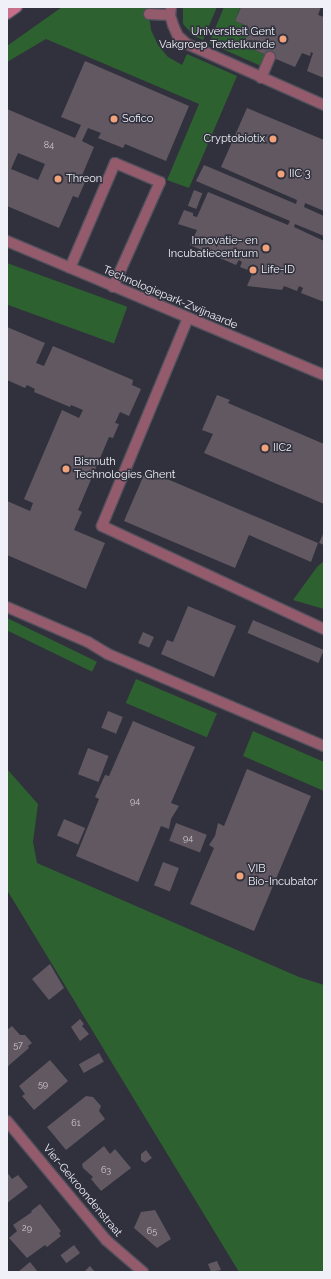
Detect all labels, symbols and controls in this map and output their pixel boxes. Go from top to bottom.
place label: Universiteit Gent Vakgroep Textielkunde [159,26,275,52]
marker: Universiteit Gent Vakgroep Textielkunde [278,34,288,44]
place label: Sofico [122,112,153,126]
marker: Sofico [109,114,119,124]
place label: Cryptobiotix [204,132,265,146]
marker: Cryptobiotix [268,134,278,144]
house number: 84 [44,140,54,150]
place label: IIC 3 [289,167,311,181]
marker: IIC 3 [276,169,286,179]
place label: Threon [66,172,102,186]
marker: Threon [53,174,63,184]
place label: Innovatie- en Incubatiecentrum [168,235,258,261]
marker: Innovatie- en Incubatiecentrum [261,243,271,253]
place label: Life-ID [261,263,295,277]
street label: Technologiepark-Zwijnaarde [101,264,239,332]
marker: Life-ID [248,265,258,275]
place label: IIC2 [273,441,292,455]
marker: IIC2 [260,443,270,453]
place label: Bismuth Technologies Ghent [74,456,175,482]
marker: Bismuth Technologies Ghent [61,464,71,474]
house number: 94 [130,796,140,806]
house number: 94 [183,833,193,843]
place label: VIB Bio-Incubator [248,863,317,889]
marker: VIB Bio-Incubator [235,871,245,881]
house number: 57 [13,1040,23,1050]
house number: 59 [38,1079,48,1089]
house number: 61 [71,1118,81,1128]
street label: Vier-Gekroondenstraat [40,1142,124,1240]
house number: 63 [101,1165,111,1175]
house number: 29 [22,1223,32,1233]
house number: 65 [147,1226,157,1236]

